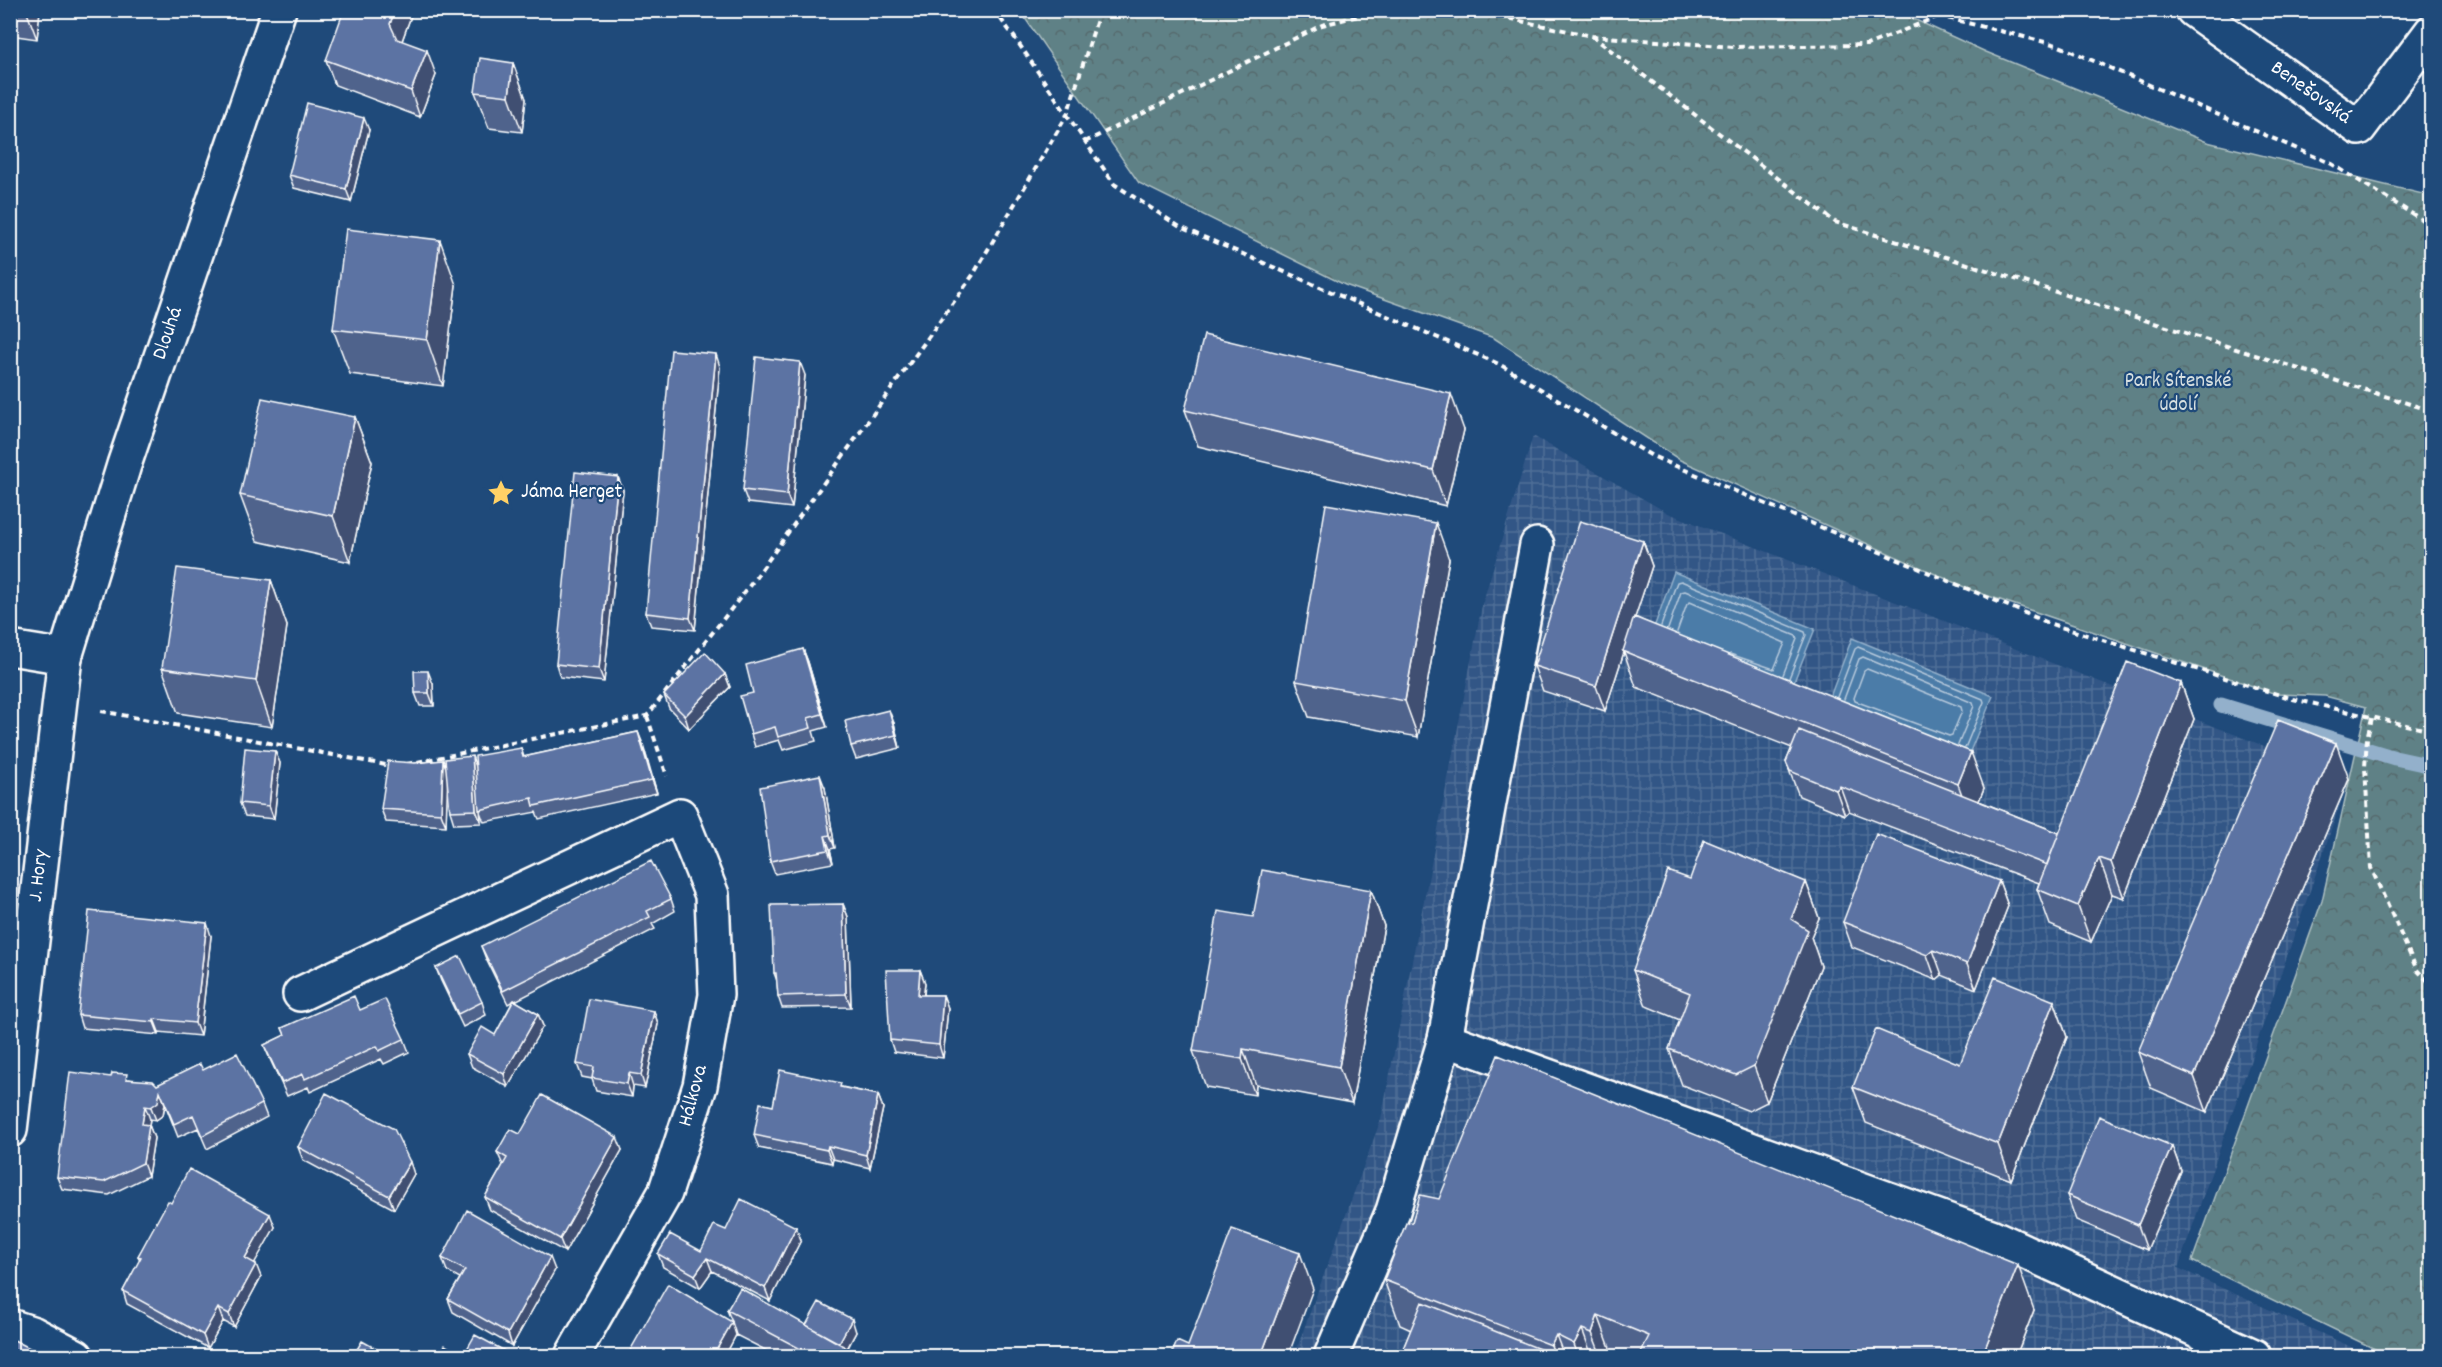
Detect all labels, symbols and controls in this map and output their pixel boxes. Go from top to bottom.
street label: Benešovská [2264,54,2358,133]
street label: Dlouhá [146,302,192,364]
park label: Park Sítenské údolí [2125,367,2231,421]
place icon: Jáma Herget [486,478,516,508]
place label: Jáma Herget [521,478,622,508]
street label: J. Hory [22,847,58,903]
street label: Hálkova [671,1061,717,1130]

